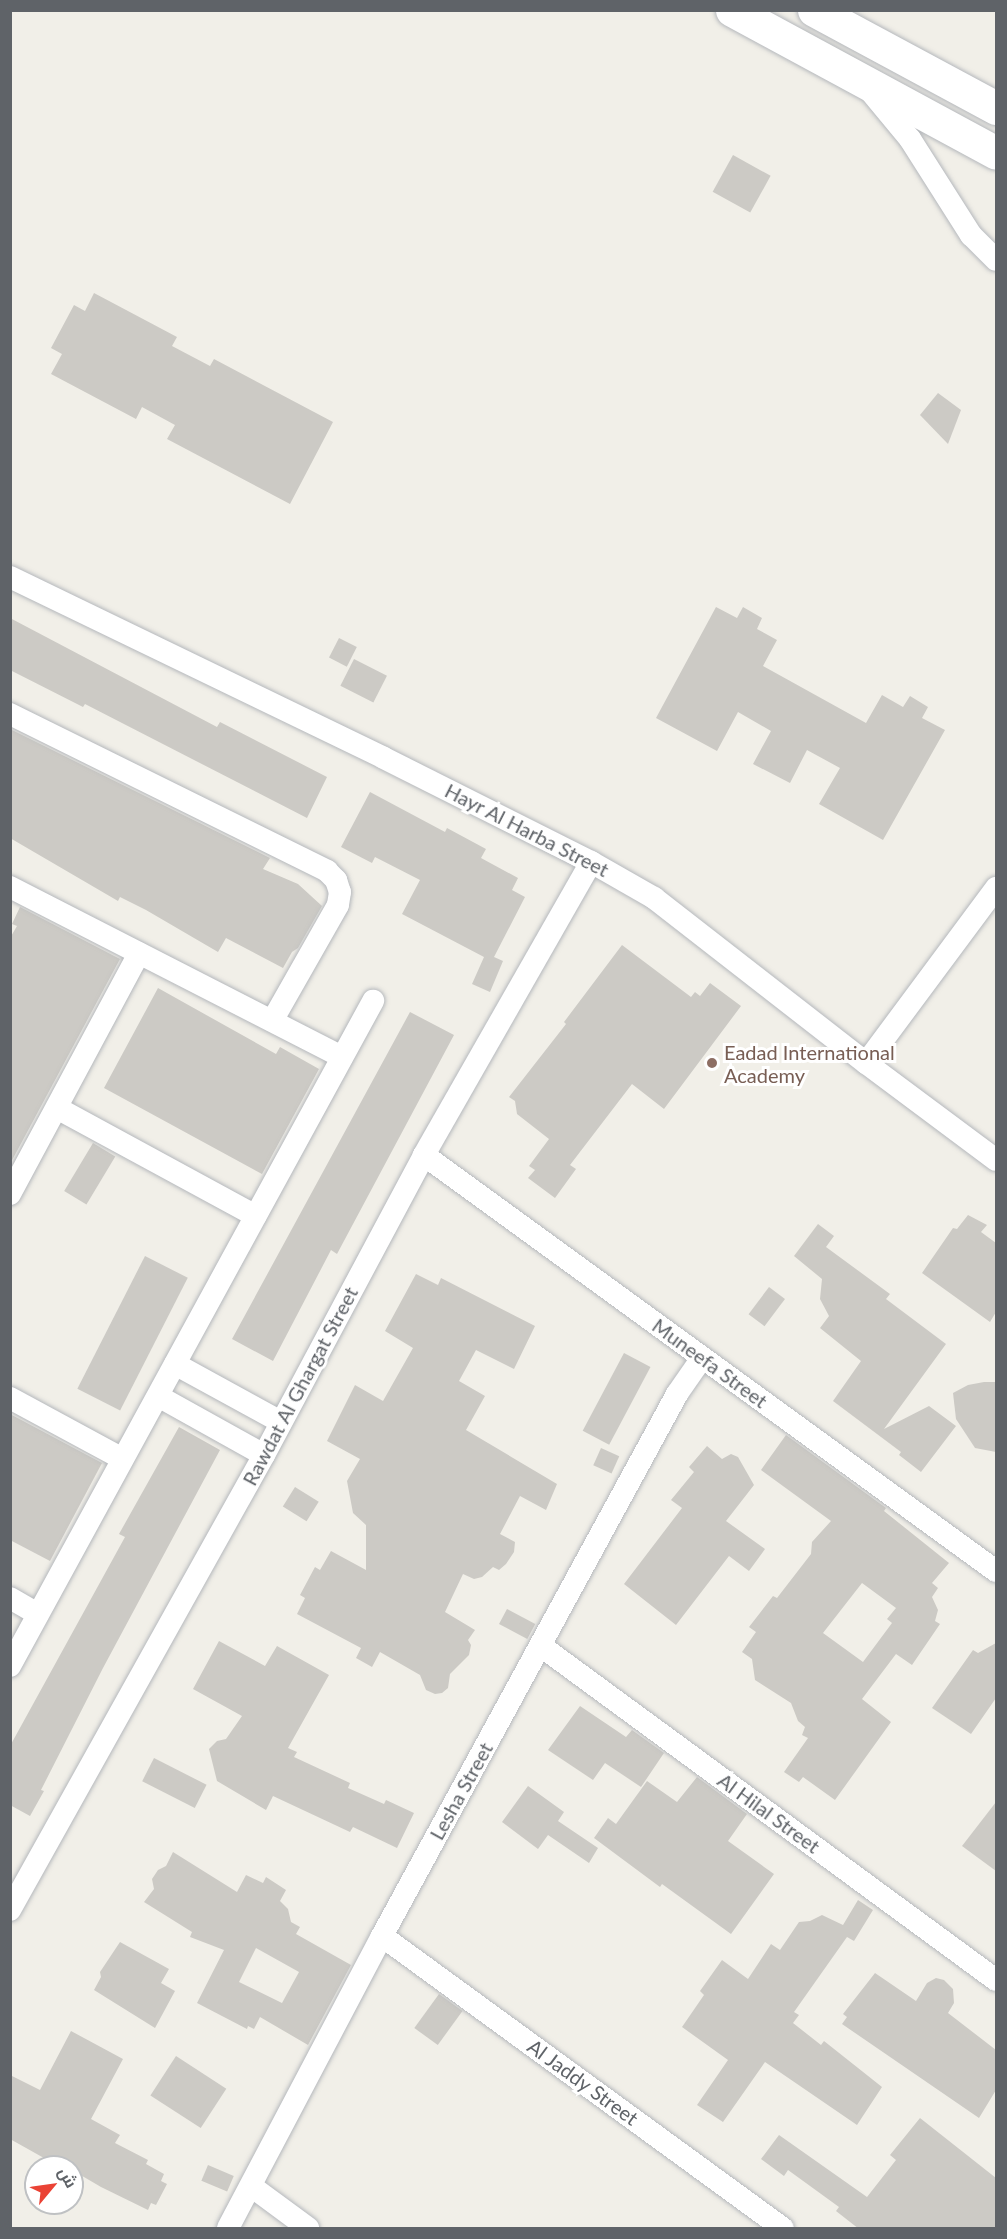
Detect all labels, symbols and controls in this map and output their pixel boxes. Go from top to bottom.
street label: Hayr Al Harba Street [441,778,613,882]
place label: Eadad International Academy [724,1040,895,1087]
marker: Eadad International Academy [705,1056,719,1070]
street label: Rawdat Al Ghargat Street [237,1282,363,1490]
street label: Muneefa Street [648,1313,772,1413]
street label: Lesha Street [424,1738,498,1844]
street label: Al Hilal Street [713,1768,825,1858]
street label: Al Jaddy Street [523,2034,643,2130]
north arrow [24,2155,84,2215]
text: ش [55,2163,82,2191]

